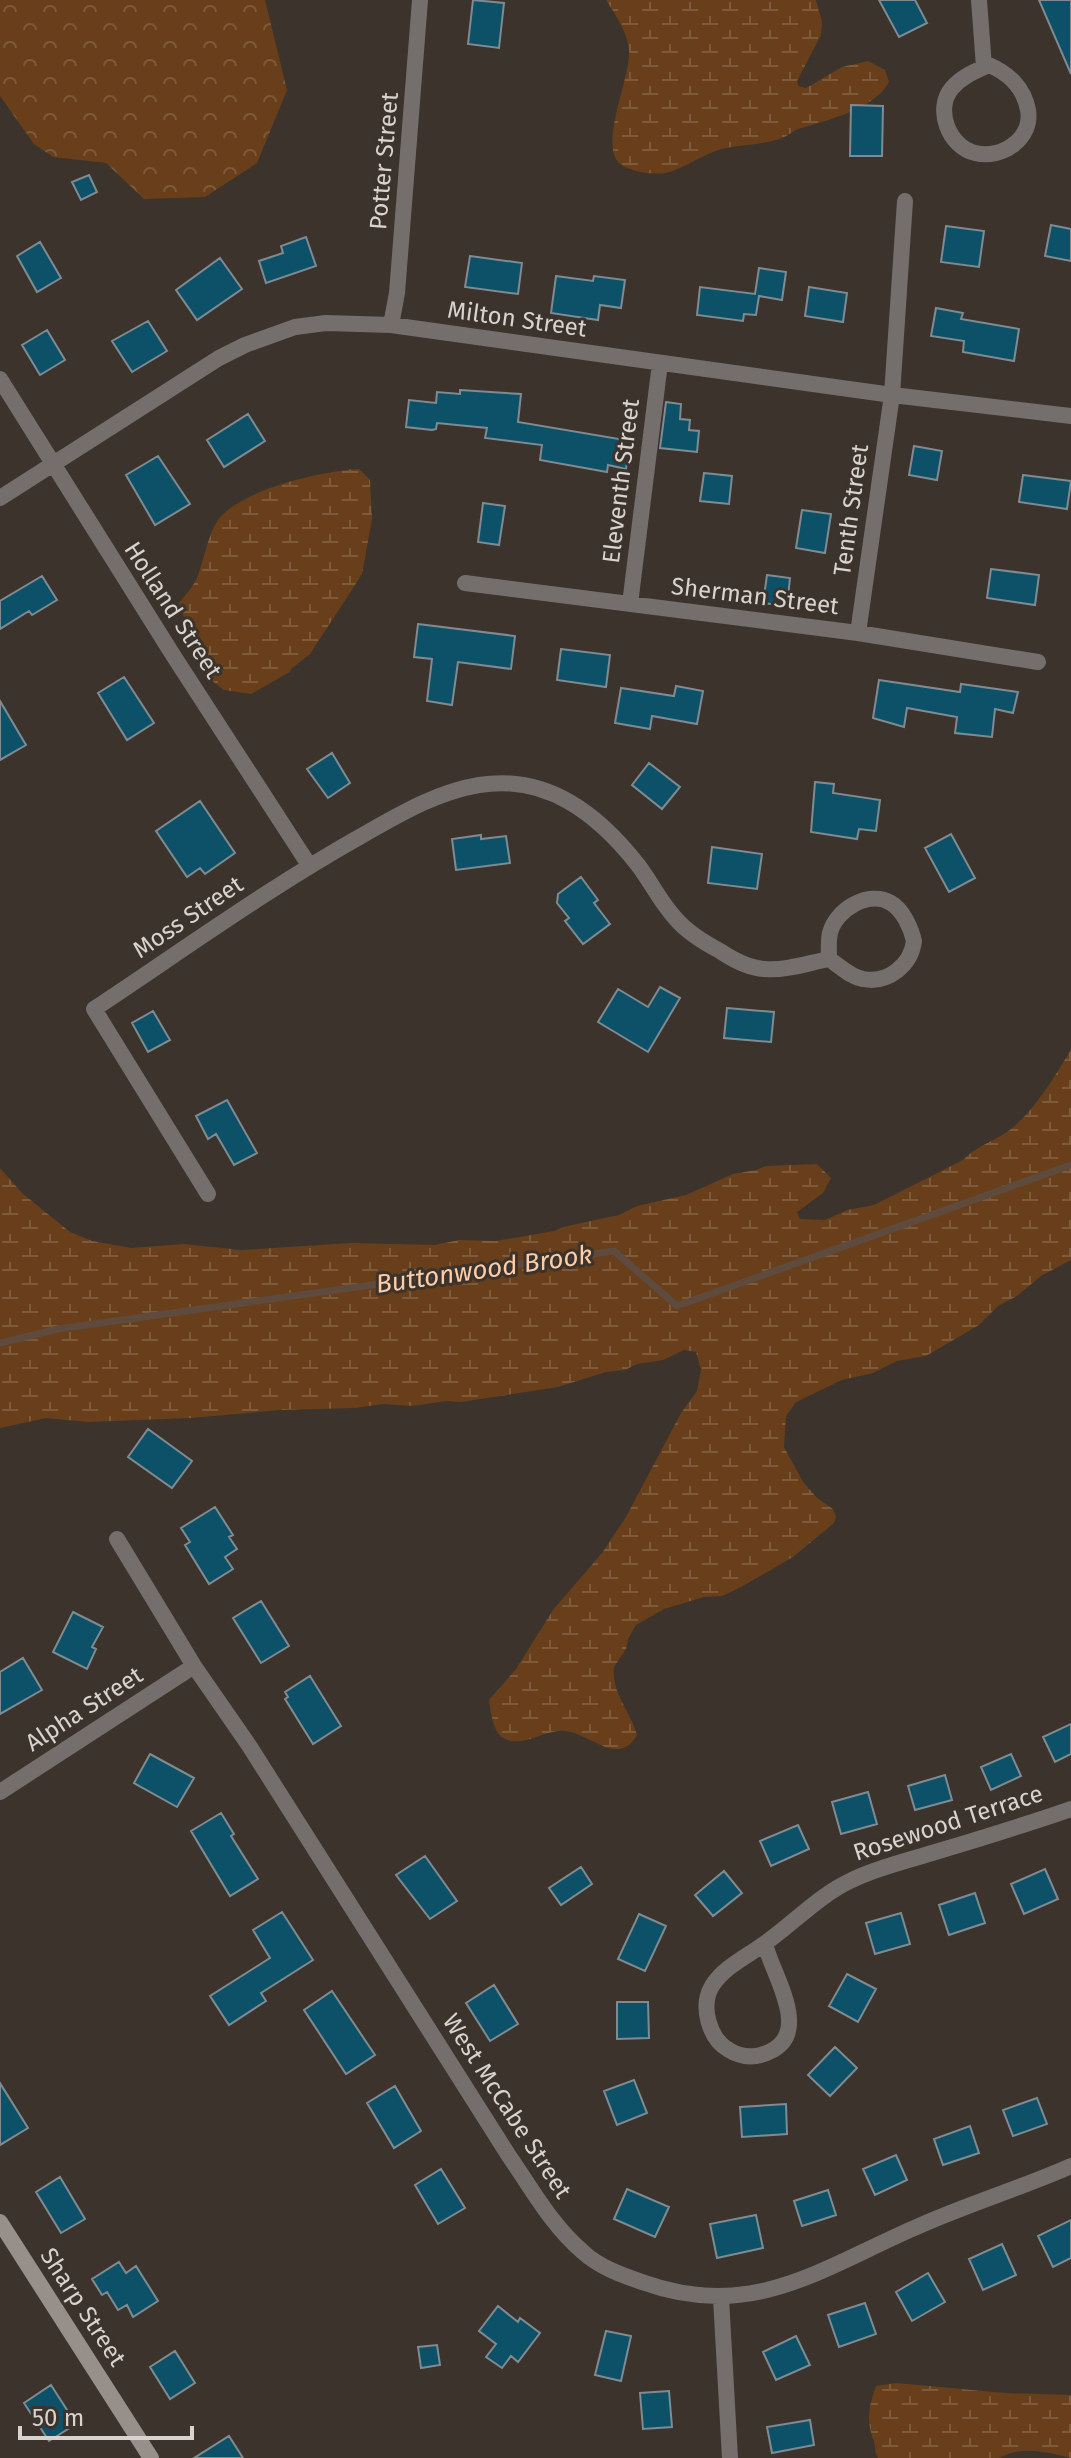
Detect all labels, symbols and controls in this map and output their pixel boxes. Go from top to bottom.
street label: Potter Street [364,91,404,231]
street label: Milton Street [446,295,589,343]
street label: Eleventh Street [597,397,645,565]
street label: Tenth Street [828,442,874,578]
street label: Holland Street [118,536,228,684]
street label: Sherman Street [670,572,841,620]
street label: Moss Street [128,870,248,964]
water label: Buttonwood Brook [374,1239,594,1300]
street label: Alpha Street [20,1661,148,1757]
street label: Rosewood Terrace [850,1779,1046,1867]
street label: West McCabe Street [437,2009,577,2204]
street label: Sharp Street [34,2243,132,2372]
scale bar [20,2390,192,2440]
text: 50 m [32,2404,84,2432]

